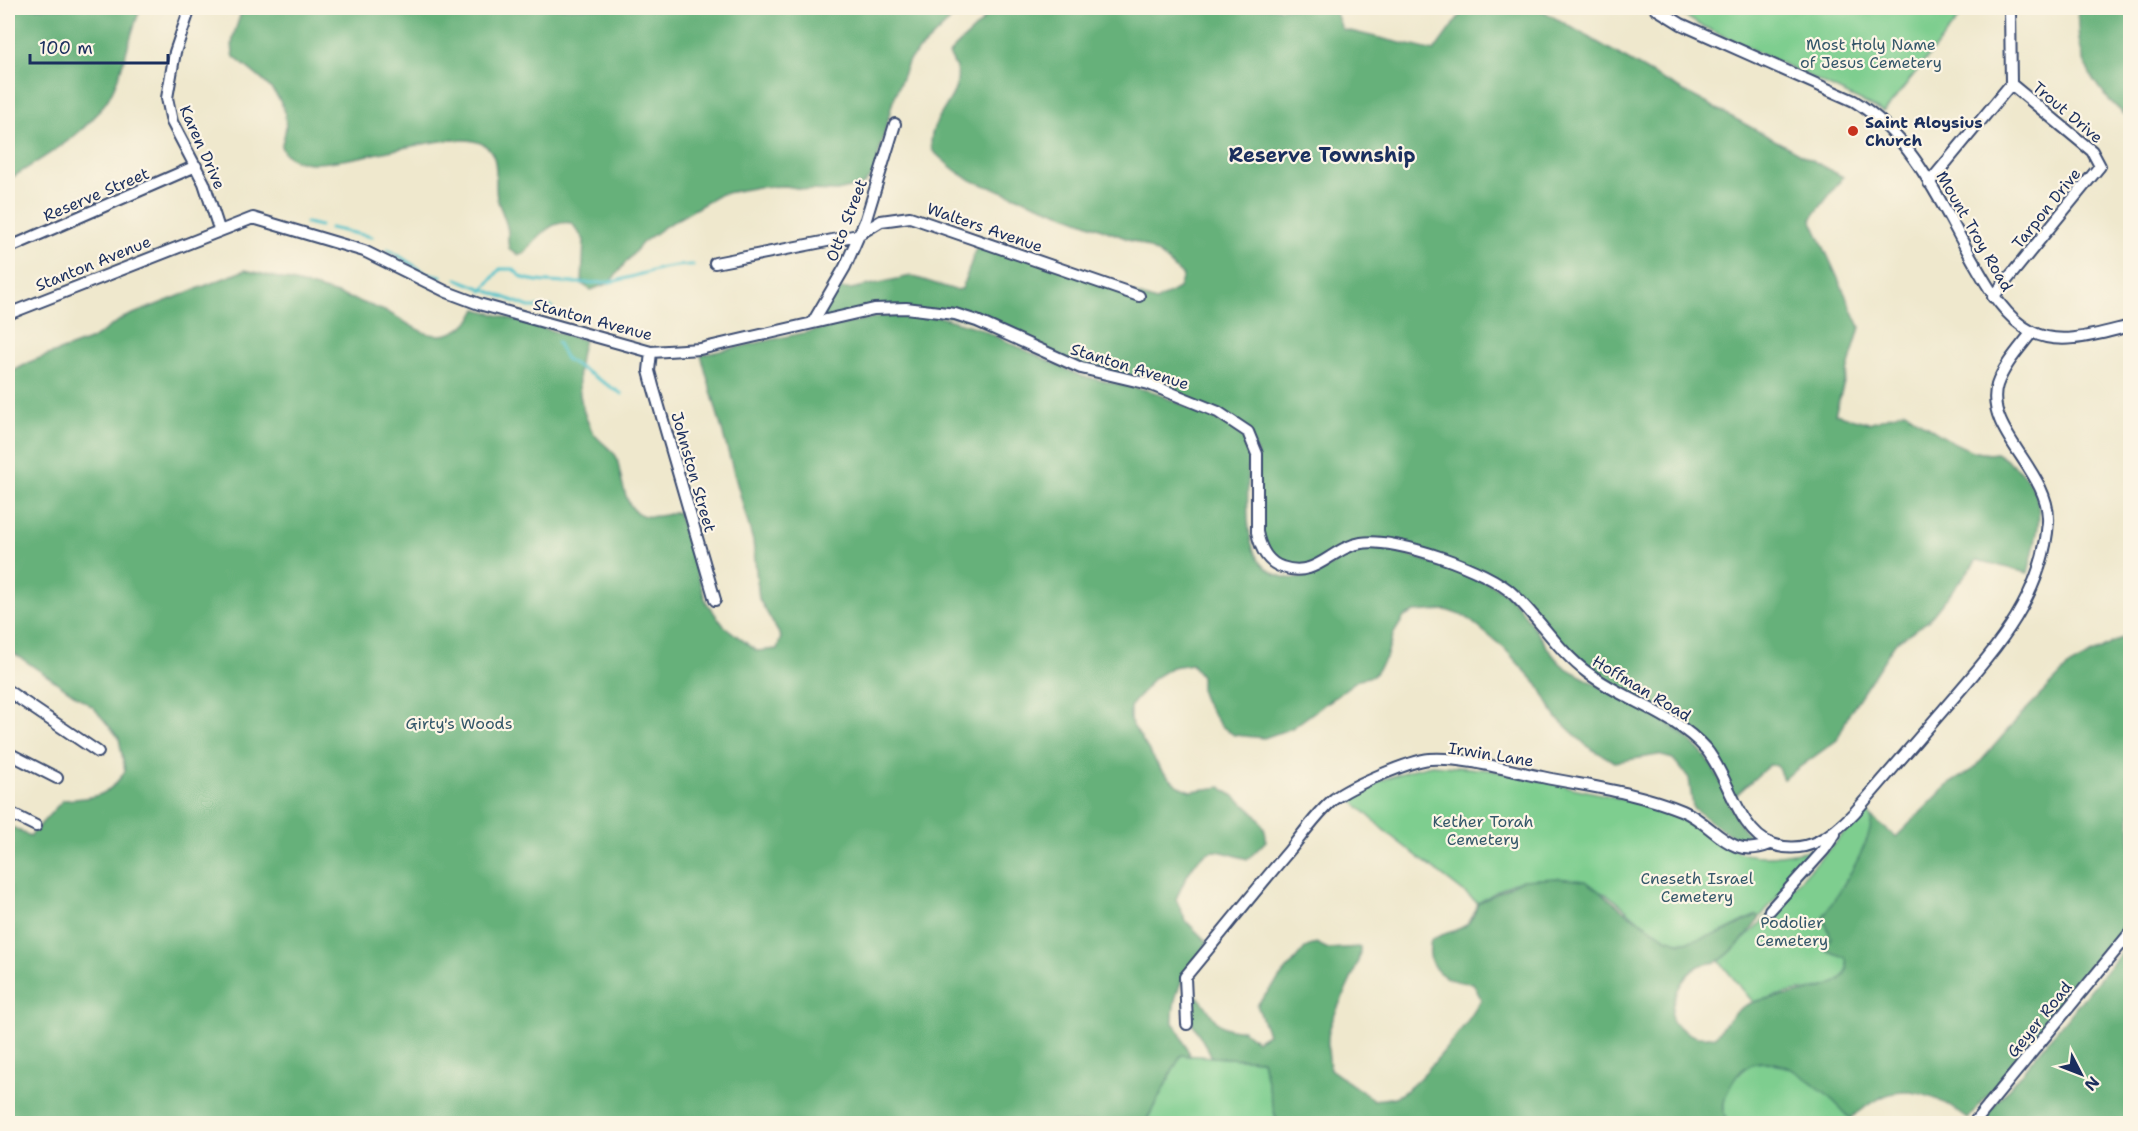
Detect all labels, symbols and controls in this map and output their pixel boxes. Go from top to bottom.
scale bar [30,27,168,65]
park label: Most Holy Name of Jesus Cemetery [1800,34,1942,73]
text: 100 m [39,36,93,60]
street label: Trout Drive [2028,77,2107,148]
street label: Karen Drive [175,102,230,192]
place label: Saint Aloysius Church [1865,112,1983,151]
marker: Saint Aloysius Church [1846,124,1860,138]
district label: Reserve Township [1229,142,1415,168]
street label: Reserve Street [40,163,152,226]
street label: Tarpon Drive [2007,164,2085,253]
street label: Mount Troy Road [1932,167,2018,295]
street label: Otto Street [821,176,872,264]
street label: Walters Avenue [924,198,1046,257]
street label: Stanton Avenue [32,231,154,296]
street label: Stanton Avenue [531,293,655,346]
street label: Stanton Avenue [1068,338,1192,394]
street label: Johnston Street [666,409,721,535]
street label: Hoffman Road [1588,651,1695,726]
park label: Girty's Woods [405,713,513,734]
street label: Irwin Lane [1447,737,1535,772]
park label: Kether Torah Cemetery [1433,811,1533,850]
park label: Cneseth Israel Cemetery [1640,868,1754,907]
park label: Podolier Cemetery [1756,912,1828,951]
street label: Geyer Road [2002,977,2076,1062]
north arrow [2051,1044,2111,1104]
text: N [2080,1072,2104,1095]

